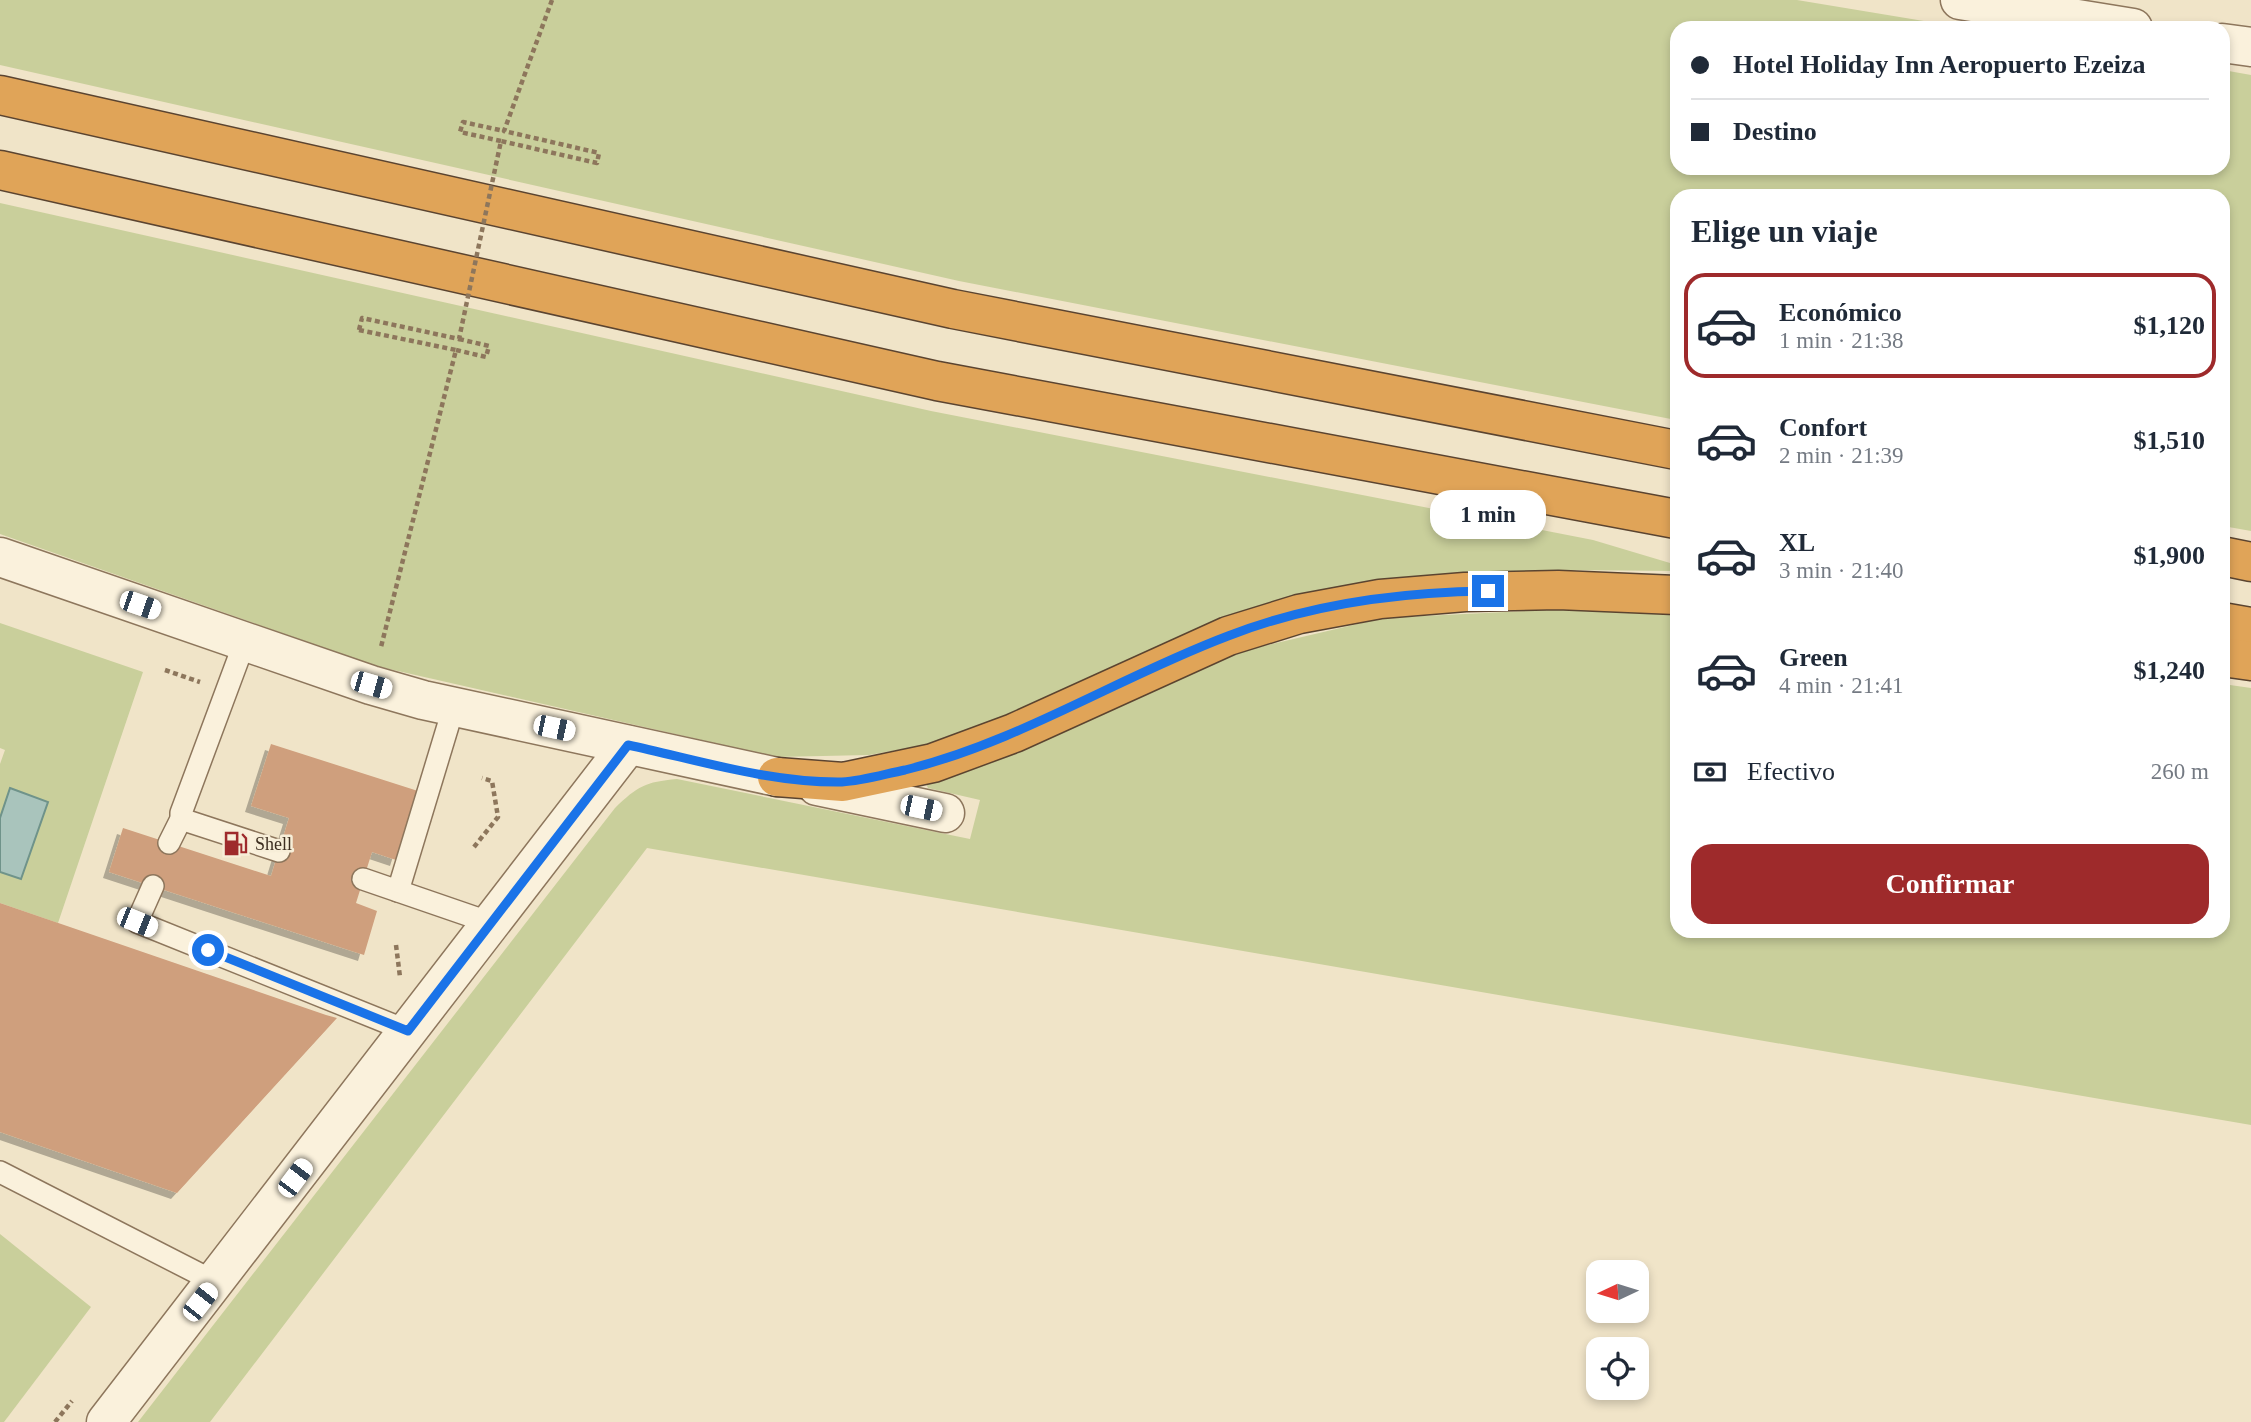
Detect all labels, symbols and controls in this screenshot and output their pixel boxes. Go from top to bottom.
text: Hotel Holiday Inn Aeropuerto Ezeiza [1733,50,2146,79]
text: Destino [1733,117,1817,146]
text: Elige un viaje [1691,213,1878,249]
icon: car [1695,294,1758,357]
text: Económico [1779,298,1902,327]
text: $1,120 [2134,311,2205,340]
text: 1 min · 21:38 [1779,328,1904,353]
icon: car [1695,409,1758,472]
text: Confort [1779,413,1867,442]
text: $1,510 [2134,426,2205,455]
text: 2 min · 21:39 [1779,443,1904,468]
callout: 1 min [1430,490,1546,538]
text: 1 min [1460,502,1516,527]
icon: car [1695,524,1758,587]
text: XL [1779,528,1815,557]
text: $1,900 [2134,541,2205,570]
text: 3 min · 21:40 [1779,558,1904,583]
route end [1472,575,1504,607]
car [117,588,164,622]
icon: car [1695,639,1758,702]
text: Green [1779,643,1848,672]
text: $1,240 [2134,656,2205,685]
car [348,669,395,701]
text: 4 min · 21:41 [1779,673,1904,698]
car [532,713,577,743]
icon: cash [1691,753,1729,791]
text: Efectivo [1747,757,1835,786]
text: 260 m [2151,759,2209,784]
car [899,793,944,823]
fuel station icon: Shell [221,830,249,858]
place label: Shell [255,834,292,854]
button: Confirmar [1691,844,2209,924]
car [114,904,161,940]
route start [192,934,224,966]
car [274,1155,317,1201]
north arrow [1586,1260,1648,1323]
map controls [1586,1260,1649,1400]
car [179,1279,222,1325]
button: locate [1586,1337,1649,1400]

